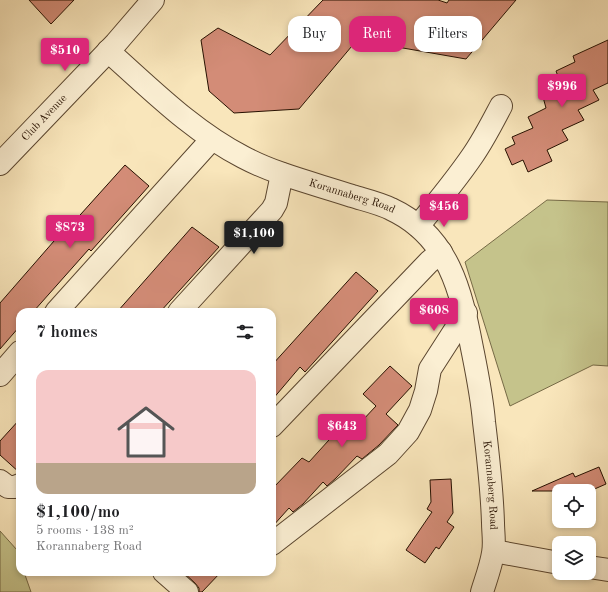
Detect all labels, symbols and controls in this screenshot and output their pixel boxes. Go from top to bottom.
chip: Buy [288,16,341,52]
chip: Rent [349,16,406,52]
chip: Filters [414,16,482,52]
pin: $510 [41,38,89,72]
text: $510 [50,44,80,57]
pin: $996 [538,74,586,108]
text: $996 [547,80,577,93]
street label: Club Avenue [20,92,69,143]
street label: Korannaberg Road [308,177,397,216]
pin: $456 [420,194,468,228]
text: $456 [429,200,459,213]
pin: $873 [46,215,94,249]
text: $873 [55,221,85,234]
pin: $1,100 [221,221,287,255]
text: $1,100 [233,227,275,240]
pin: $608 [410,298,458,332]
text: $608 [419,304,449,317]
icon: filters [234,321,256,343]
text: 7 homes [36,324,98,341]
icon: home [110,396,182,468]
pin: $643 [318,414,366,448]
text: $643 [327,420,357,433]
street label: Korannaberg Road [481,440,499,530]
map controls [552,484,596,580]
button: locate [552,484,596,528]
text: $1,100/mo [36,504,120,521]
text: 5 rooms · 138 m² [36,524,134,537]
button: layers [552,536,596,580]
text: Korannaberg Road [36,540,142,553]

